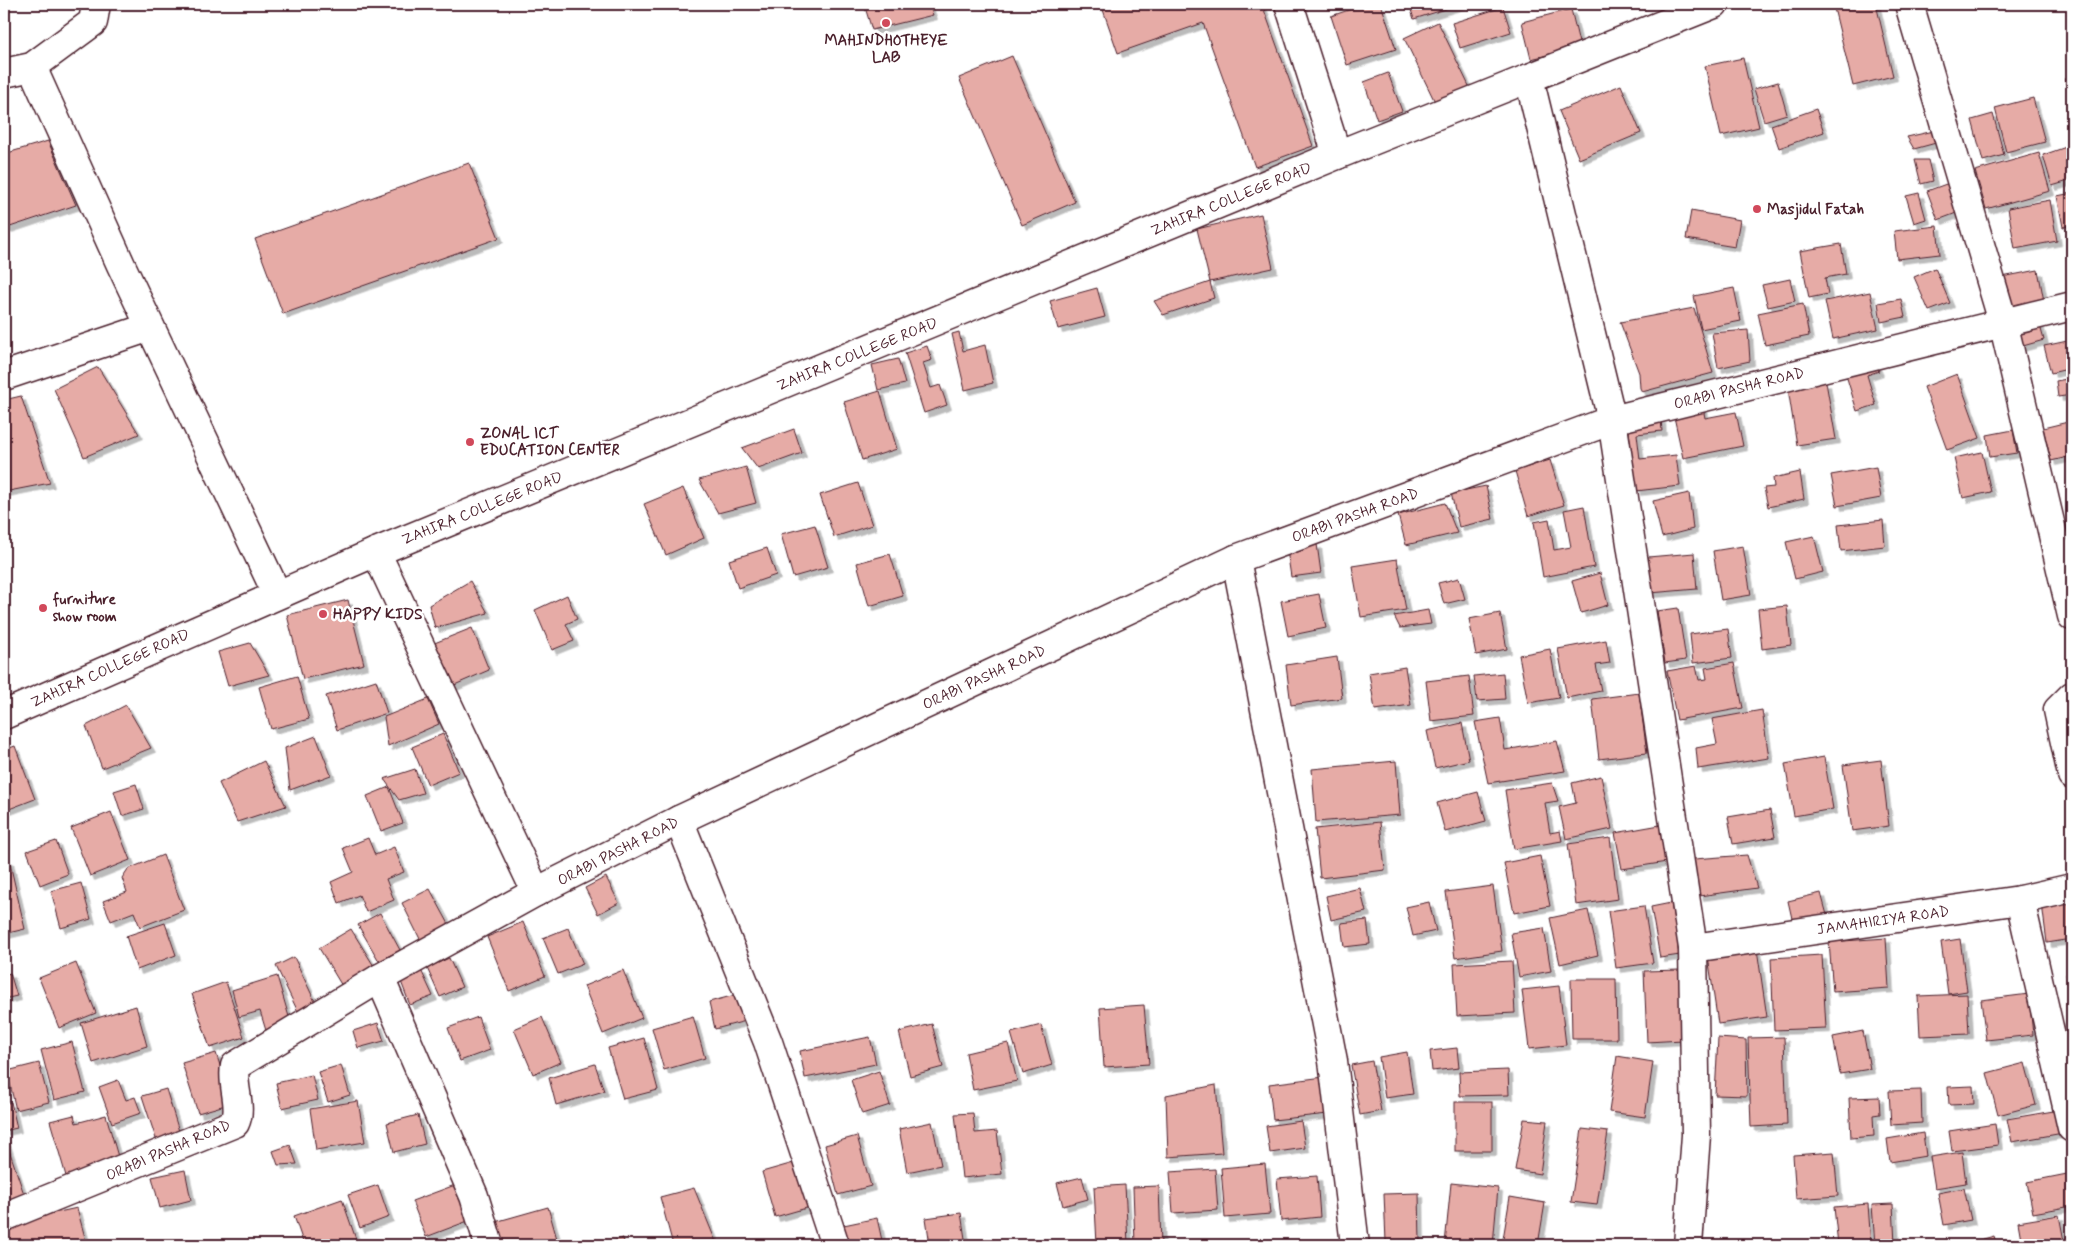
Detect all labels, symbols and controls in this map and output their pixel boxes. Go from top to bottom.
marker: MAHINDHOTHEYE LAB [880,17,892,29]
place label: MAHINDHOTHEYE LAB [824,31,948,68]
street label: ZAHIRA COLLEGE ROAD [1148,158,1315,241]
place label: Masjidul Fatah [1767,200,1864,220]
marker: Masjidul Fatah [1751,203,1763,215]
street label: ZAHIRA COLLEGE ROAD [774,313,941,396]
street label: ORABI PASHA ROAD [1672,363,1807,415]
place label: ZONAL ICT EDUCATION CENTER [480,424,620,461]
marker: ZONAL ICT EDUCATION CENTER [464,436,476,448]
street label: ZAHIRA COLLEGE ROAD [399,467,566,550]
street label: ORABI PASHA ROAD [1289,484,1422,548]
place label: furniture show room [52,590,117,627]
marker: furniture show room [37,602,49,614]
place label: HAPPY KIDS [333,605,422,625]
marker: HAPPY KIDS [317,608,329,620]
street label: ZAHIRA COLLEGE ROAD [28,625,193,713]
street label: ORABI PASHA ROAD [920,641,1049,715]
street label: ORABI PASHA ROAD [554,813,683,891]
street label: JAMAHIRIYA ROAD [1816,902,1951,940]
street label: ORABI PASHA ROAD [103,1116,234,1186]

